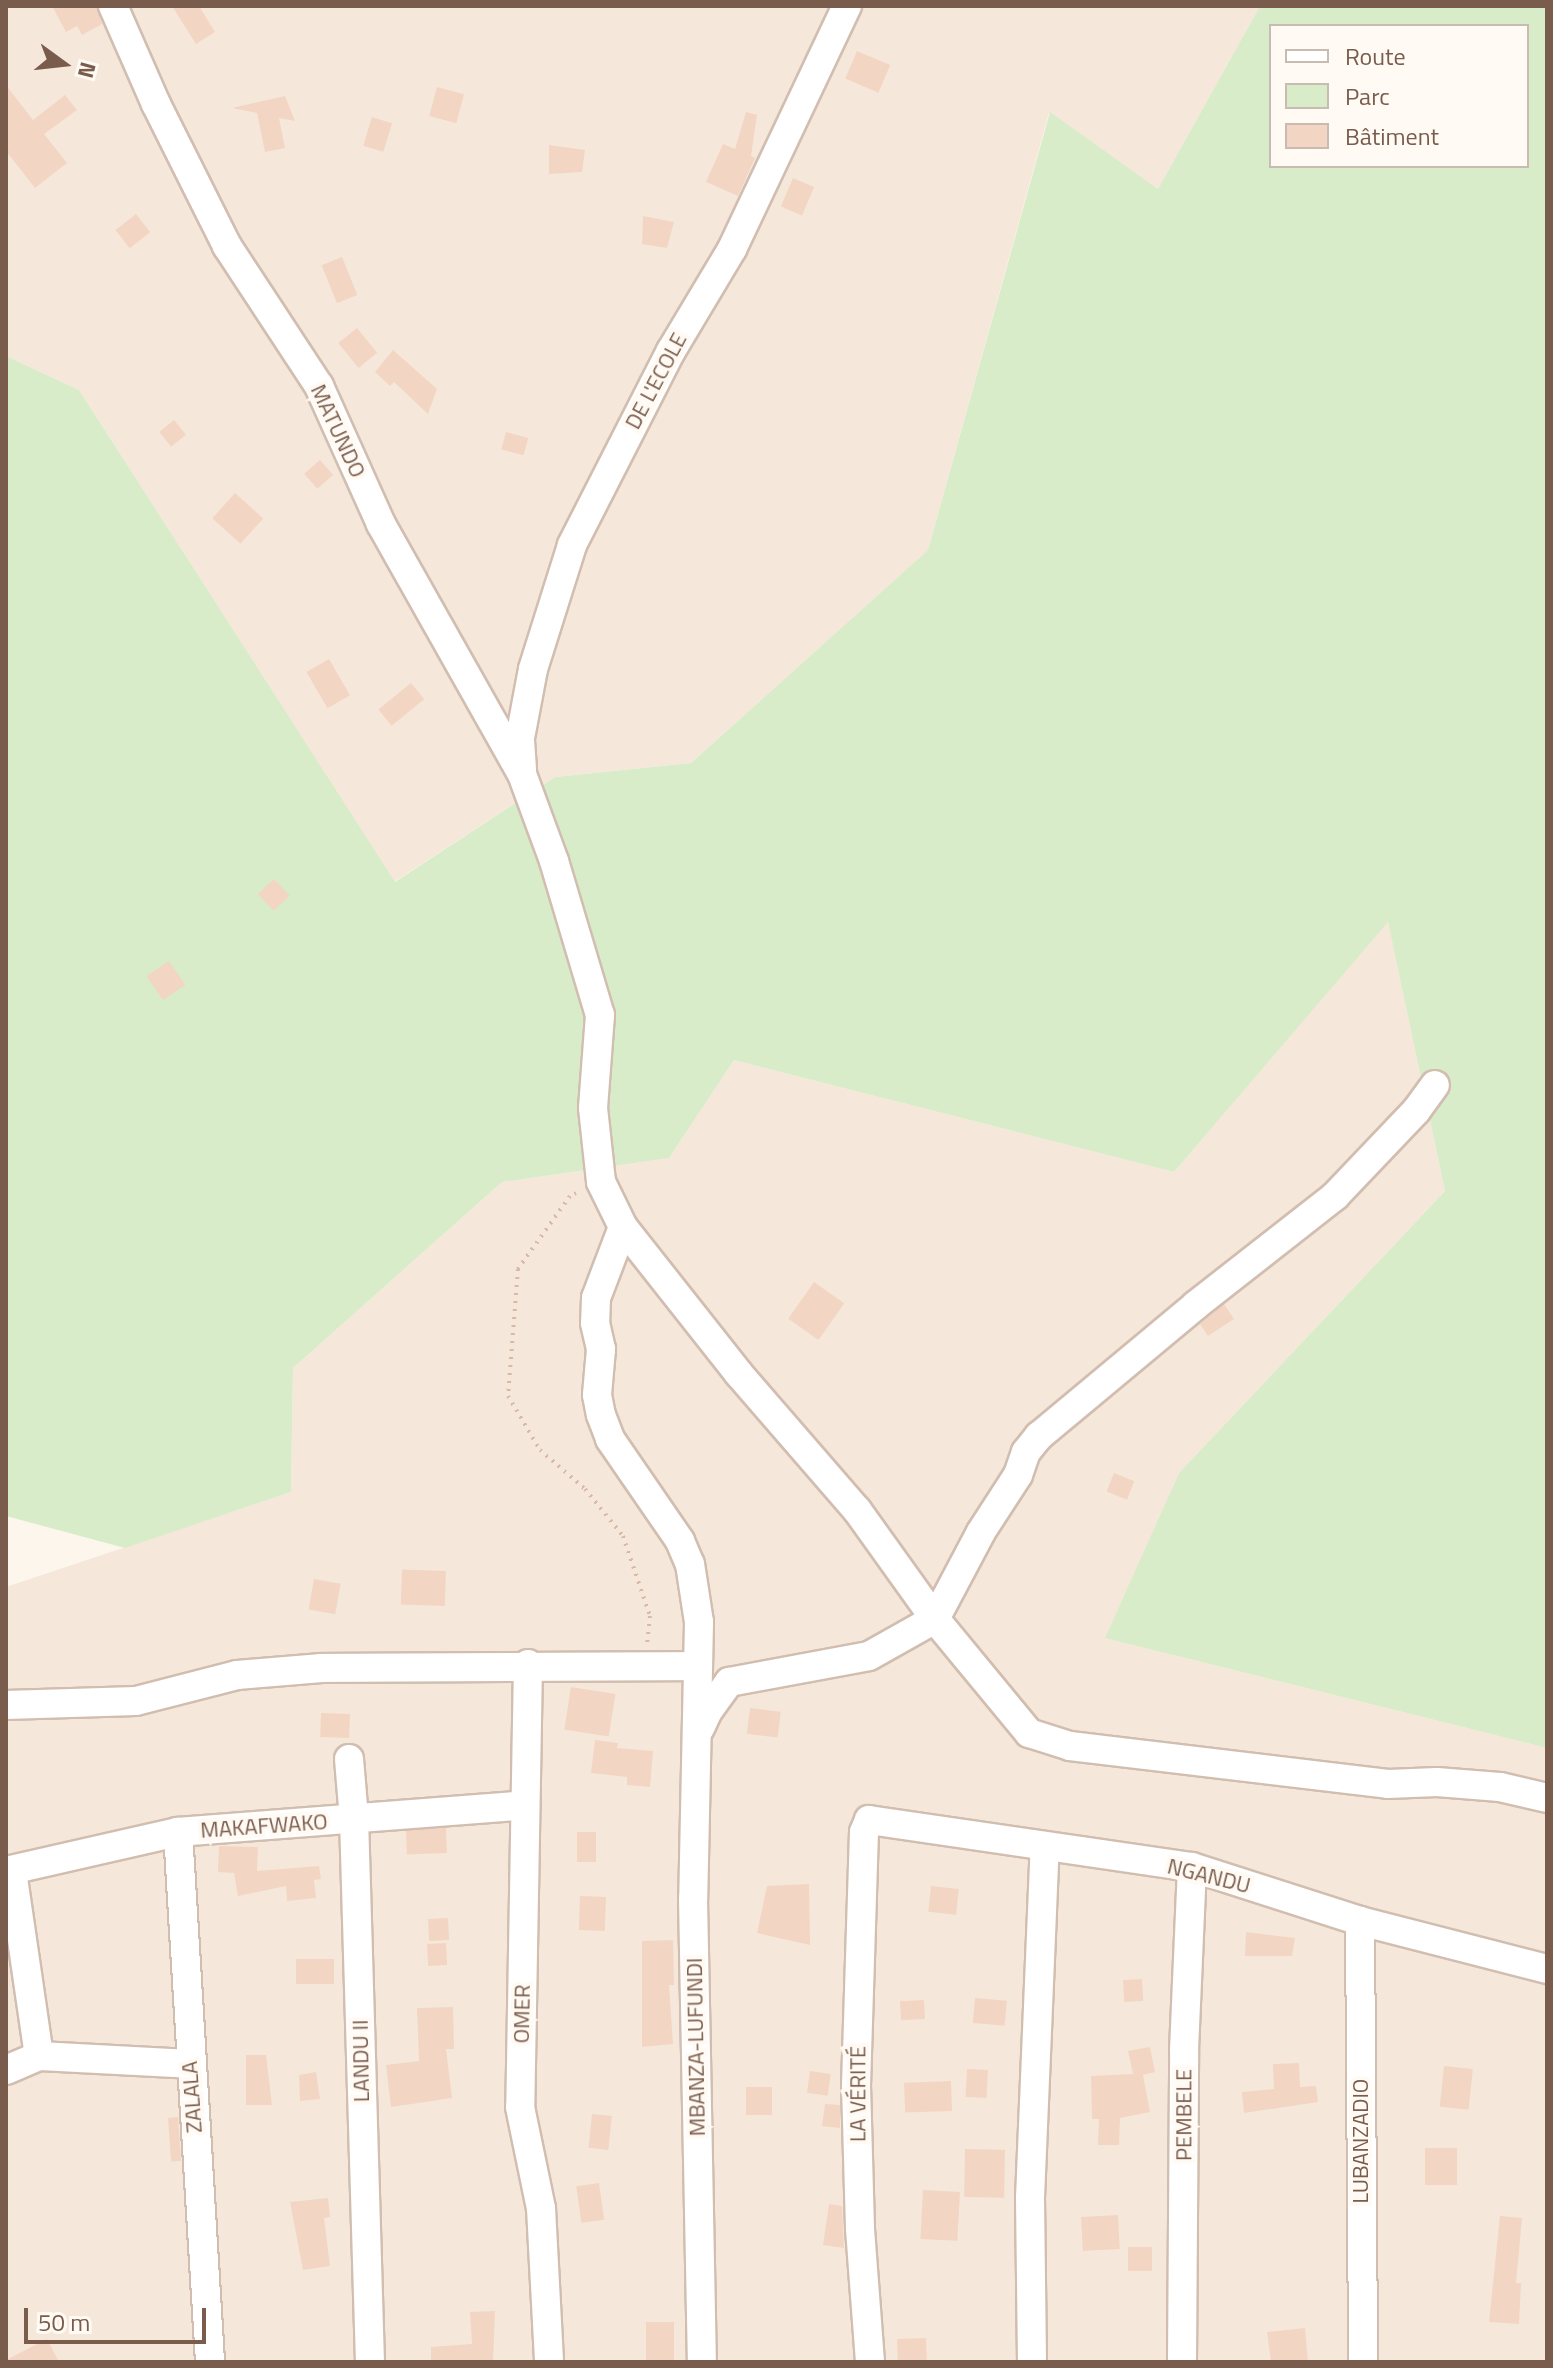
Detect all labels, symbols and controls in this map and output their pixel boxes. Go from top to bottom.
north arrow [24,24,104,104]
legend [1269,24,1529,168]
text: Route [1345,38,1406,74]
text: N [69,58,106,82]
text: Parc [1345,78,1390,114]
text: Bâtiment [1345,118,1439,154]
street label: DE L'ECOLE [620,328,692,434]
street label: MATUNDO [305,380,371,482]
street label: MAKAFWAKO [199,1808,329,1844]
street label: NGANDU [1165,1853,1253,1899]
street label: MBANZA-LUFUNDI [681,1957,711,2137]
street label: OMER [508,1984,536,2044]
street label: LANDU II [347,2020,375,2102]
street label: LA VÉRITÉ [845,2046,871,2142]
street label: ZALALA [176,2060,208,2134]
street label: PEMBELE [1171,2069,1197,2161]
street label: LUBANZADIO [1348,2079,1374,2203]
scale bar [28,2292,210,2342]
text: 50 m [38,2304,90,2340]

